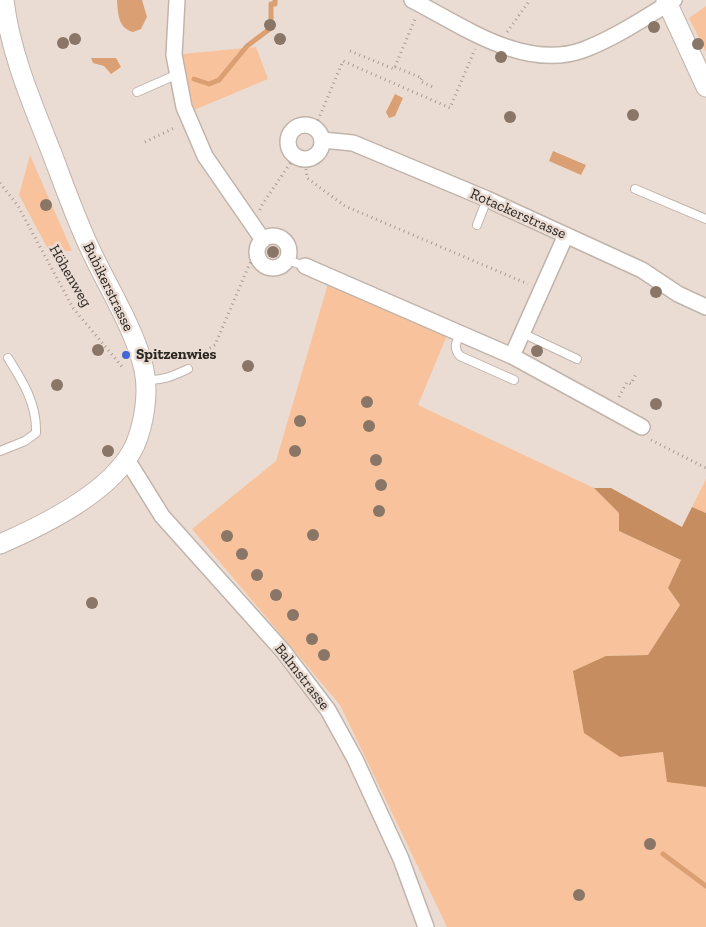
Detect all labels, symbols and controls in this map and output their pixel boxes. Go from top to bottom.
street label: Rotackerstrasse [467,185,569,243]
street label: Bubikerstrasse [79,240,137,334]
street label: Höhenweg [45,242,95,310]
place label: Spitzenwies [136,346,216,364]
marker: Spitzenwies [120,349,132,361]
street label: Balmstrasse [271,640,333,714]

